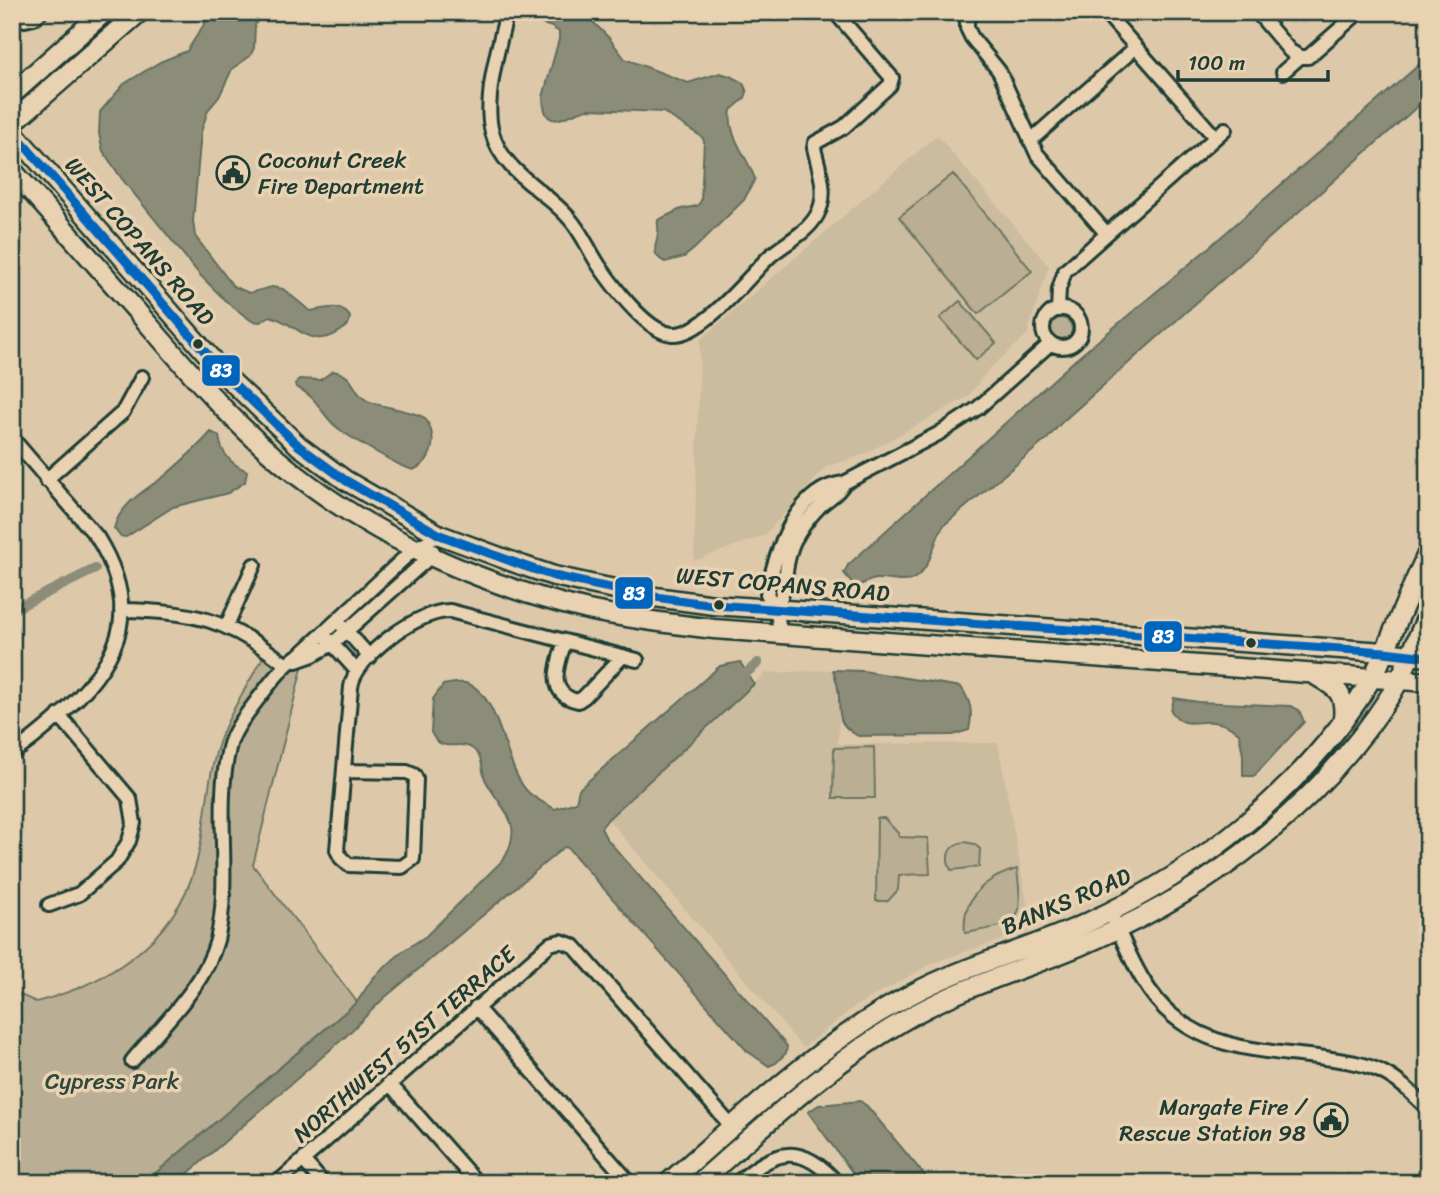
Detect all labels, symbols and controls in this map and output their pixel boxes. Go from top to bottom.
scale bar [1178,38,1328,82]
text: 100 m [1188,44,1245,82]
place label: Coconut Creek Fire Department [258,140,424,207]
street label: WEST COPANS ROAD [54,147,226,336]
public building icon: Coconut Creek Fire Department [214,154,252,192]
unlabelled marker [191,337,205,351]
line badge: 83 [201,354,241,387]
text: 83 [209,354,233,387]
street label: WEST COPANS ROAD [674,555,892,614]
line badge: 83 [614,576,654,610]
text: 83 [622,577,646,610]
unlabelled marker [712,598,726,612]
line badge: 83 [1143,620,1183,653]
text: 83 [1151,620,1175,653]
unlabelled marker [1244,636,1258,650]
street label: BANKS ROAD [995,856,1138,947]
street label: NORTHWEST 51ST TERRACE [283,934,526,1153]
park label: Cypress Park [45,1061,180,1102]
place label: Margate Fire / Rescue Station 98 [1119,1087,1309,1154]
public building icon: Margate Fire / Rescue Station 98 [1312,1101,1350,1139]

